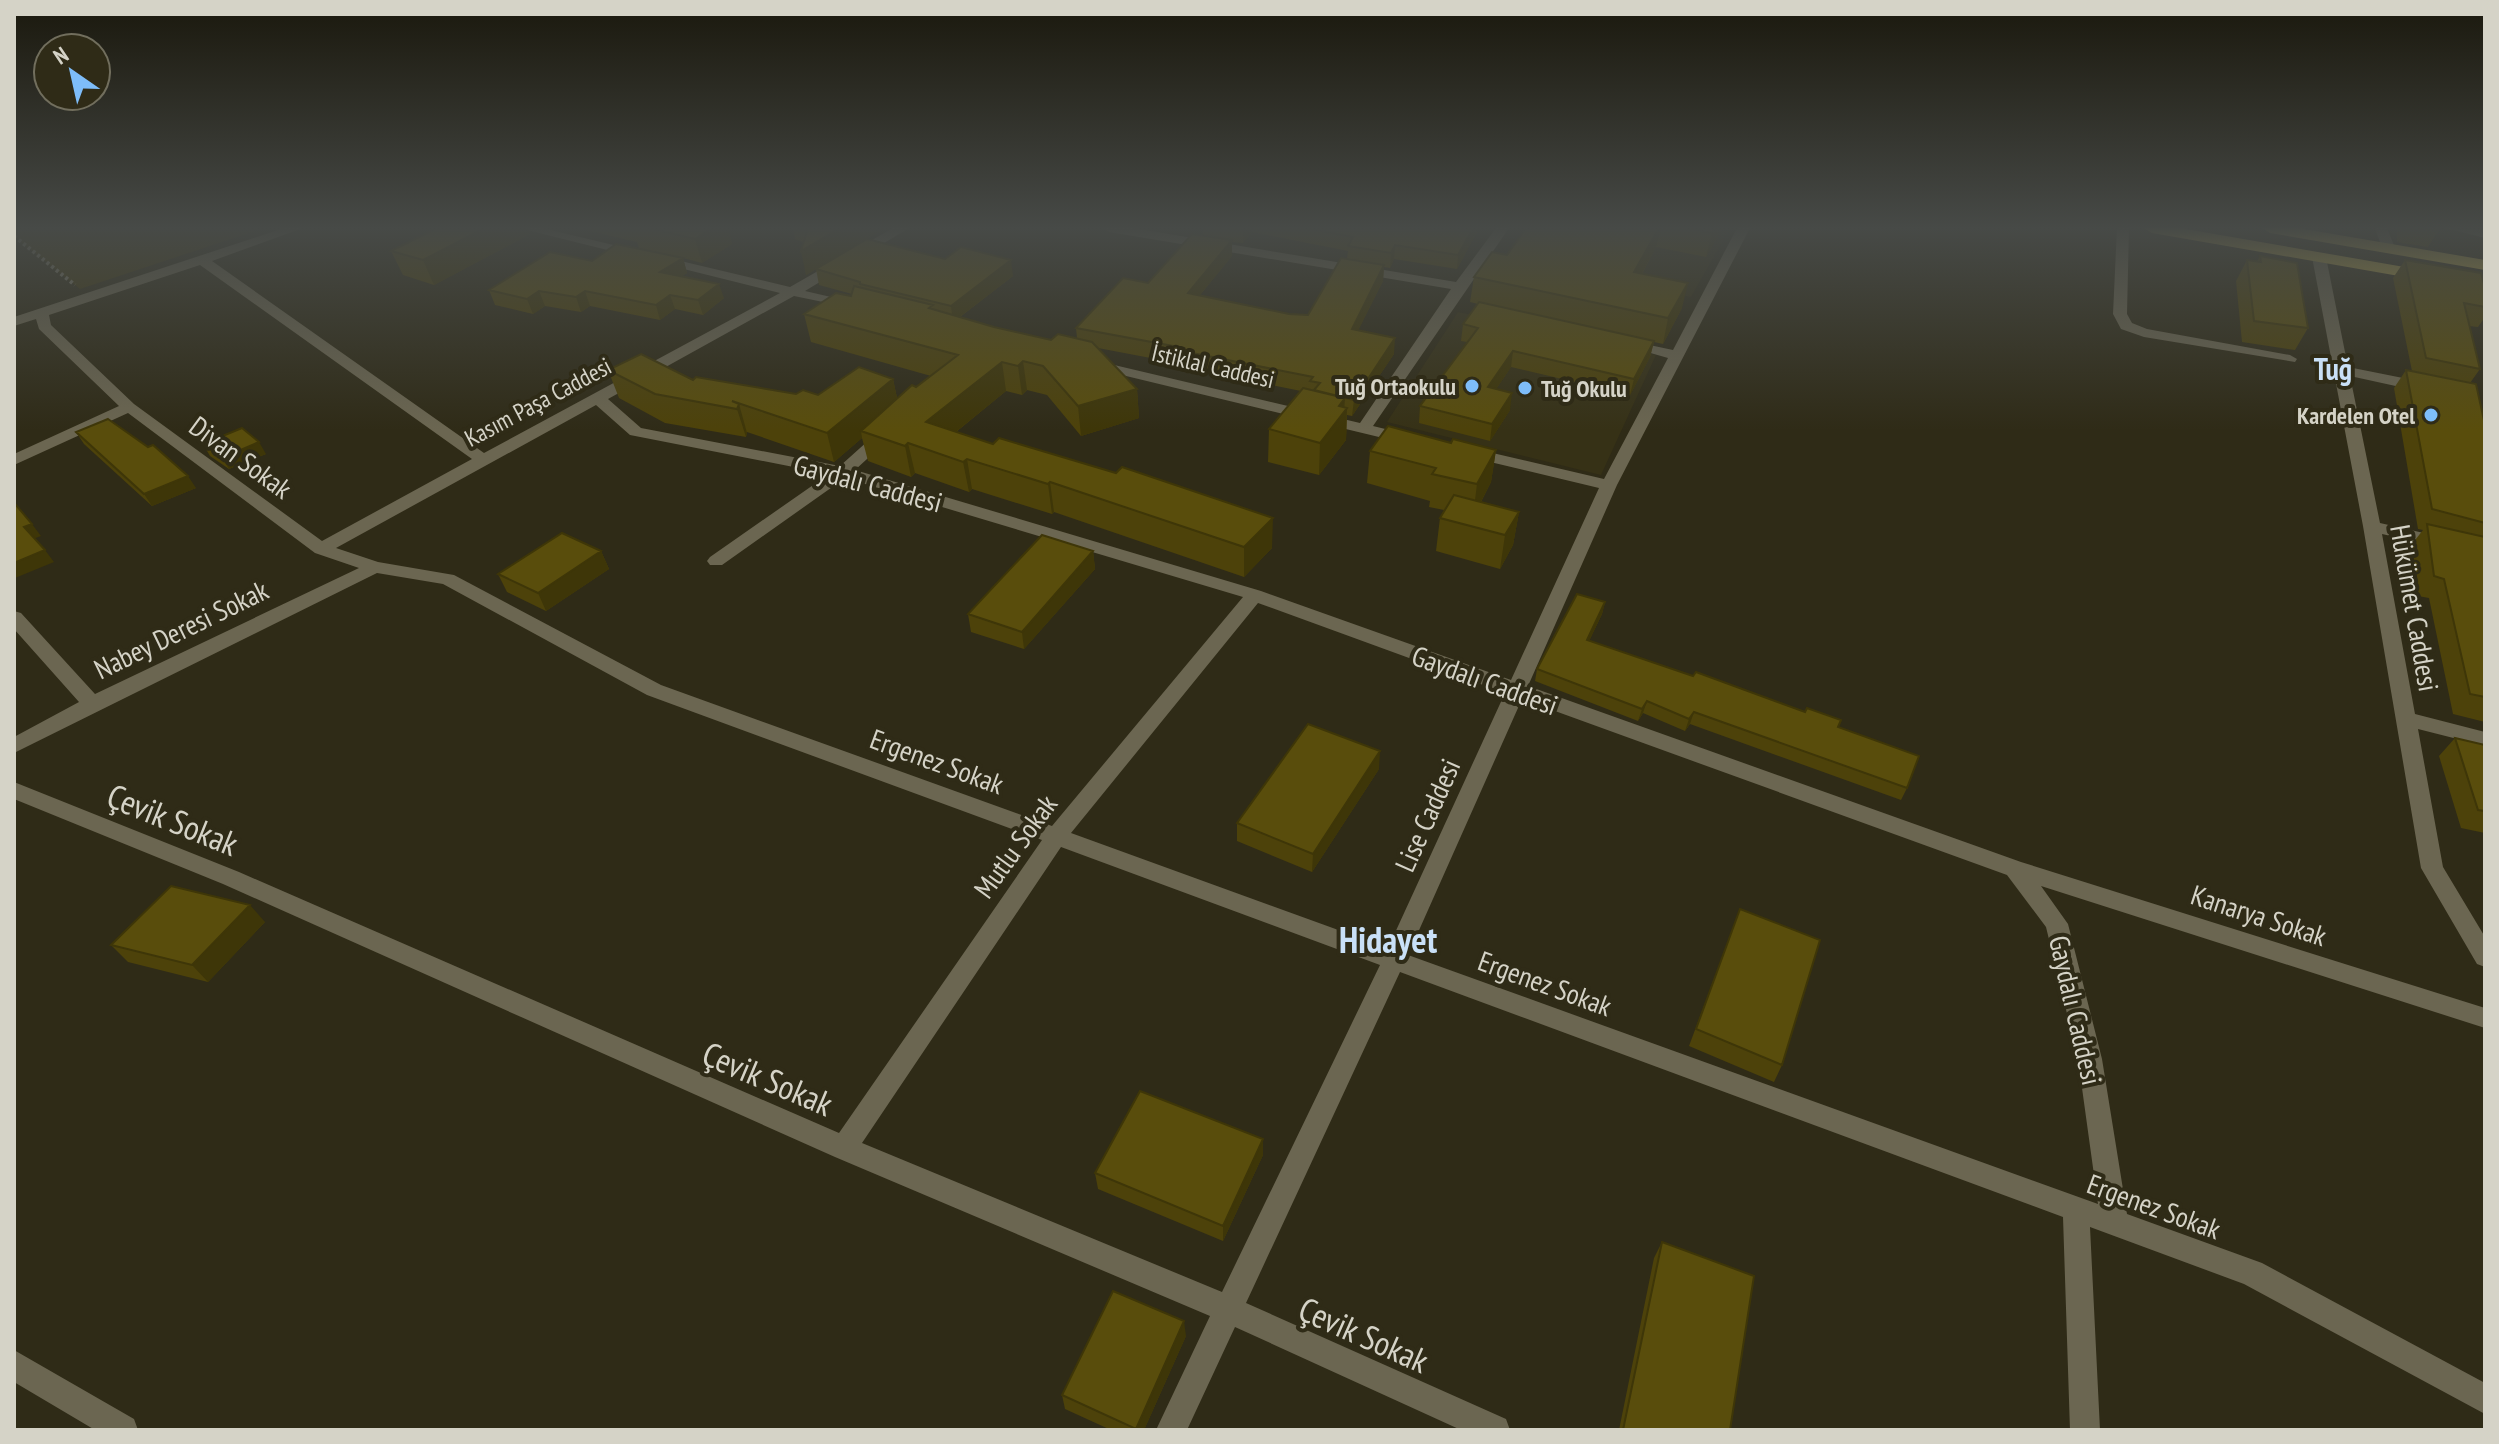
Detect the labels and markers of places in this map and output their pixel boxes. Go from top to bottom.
place label: Tuğ Ortaokulu [1335,371,1456,402]
place label: Tuğ Okulu [1541,373,1627,404]
marker: Tuğ Ortaokulu [1463,377,1481,395]
marker: Tuğ Okulu [1516,379,1534,397]
place label: Kardelen Otel [2297,400,2415,431]
marker: Kardelen Otel [2422,406,2440,424]

